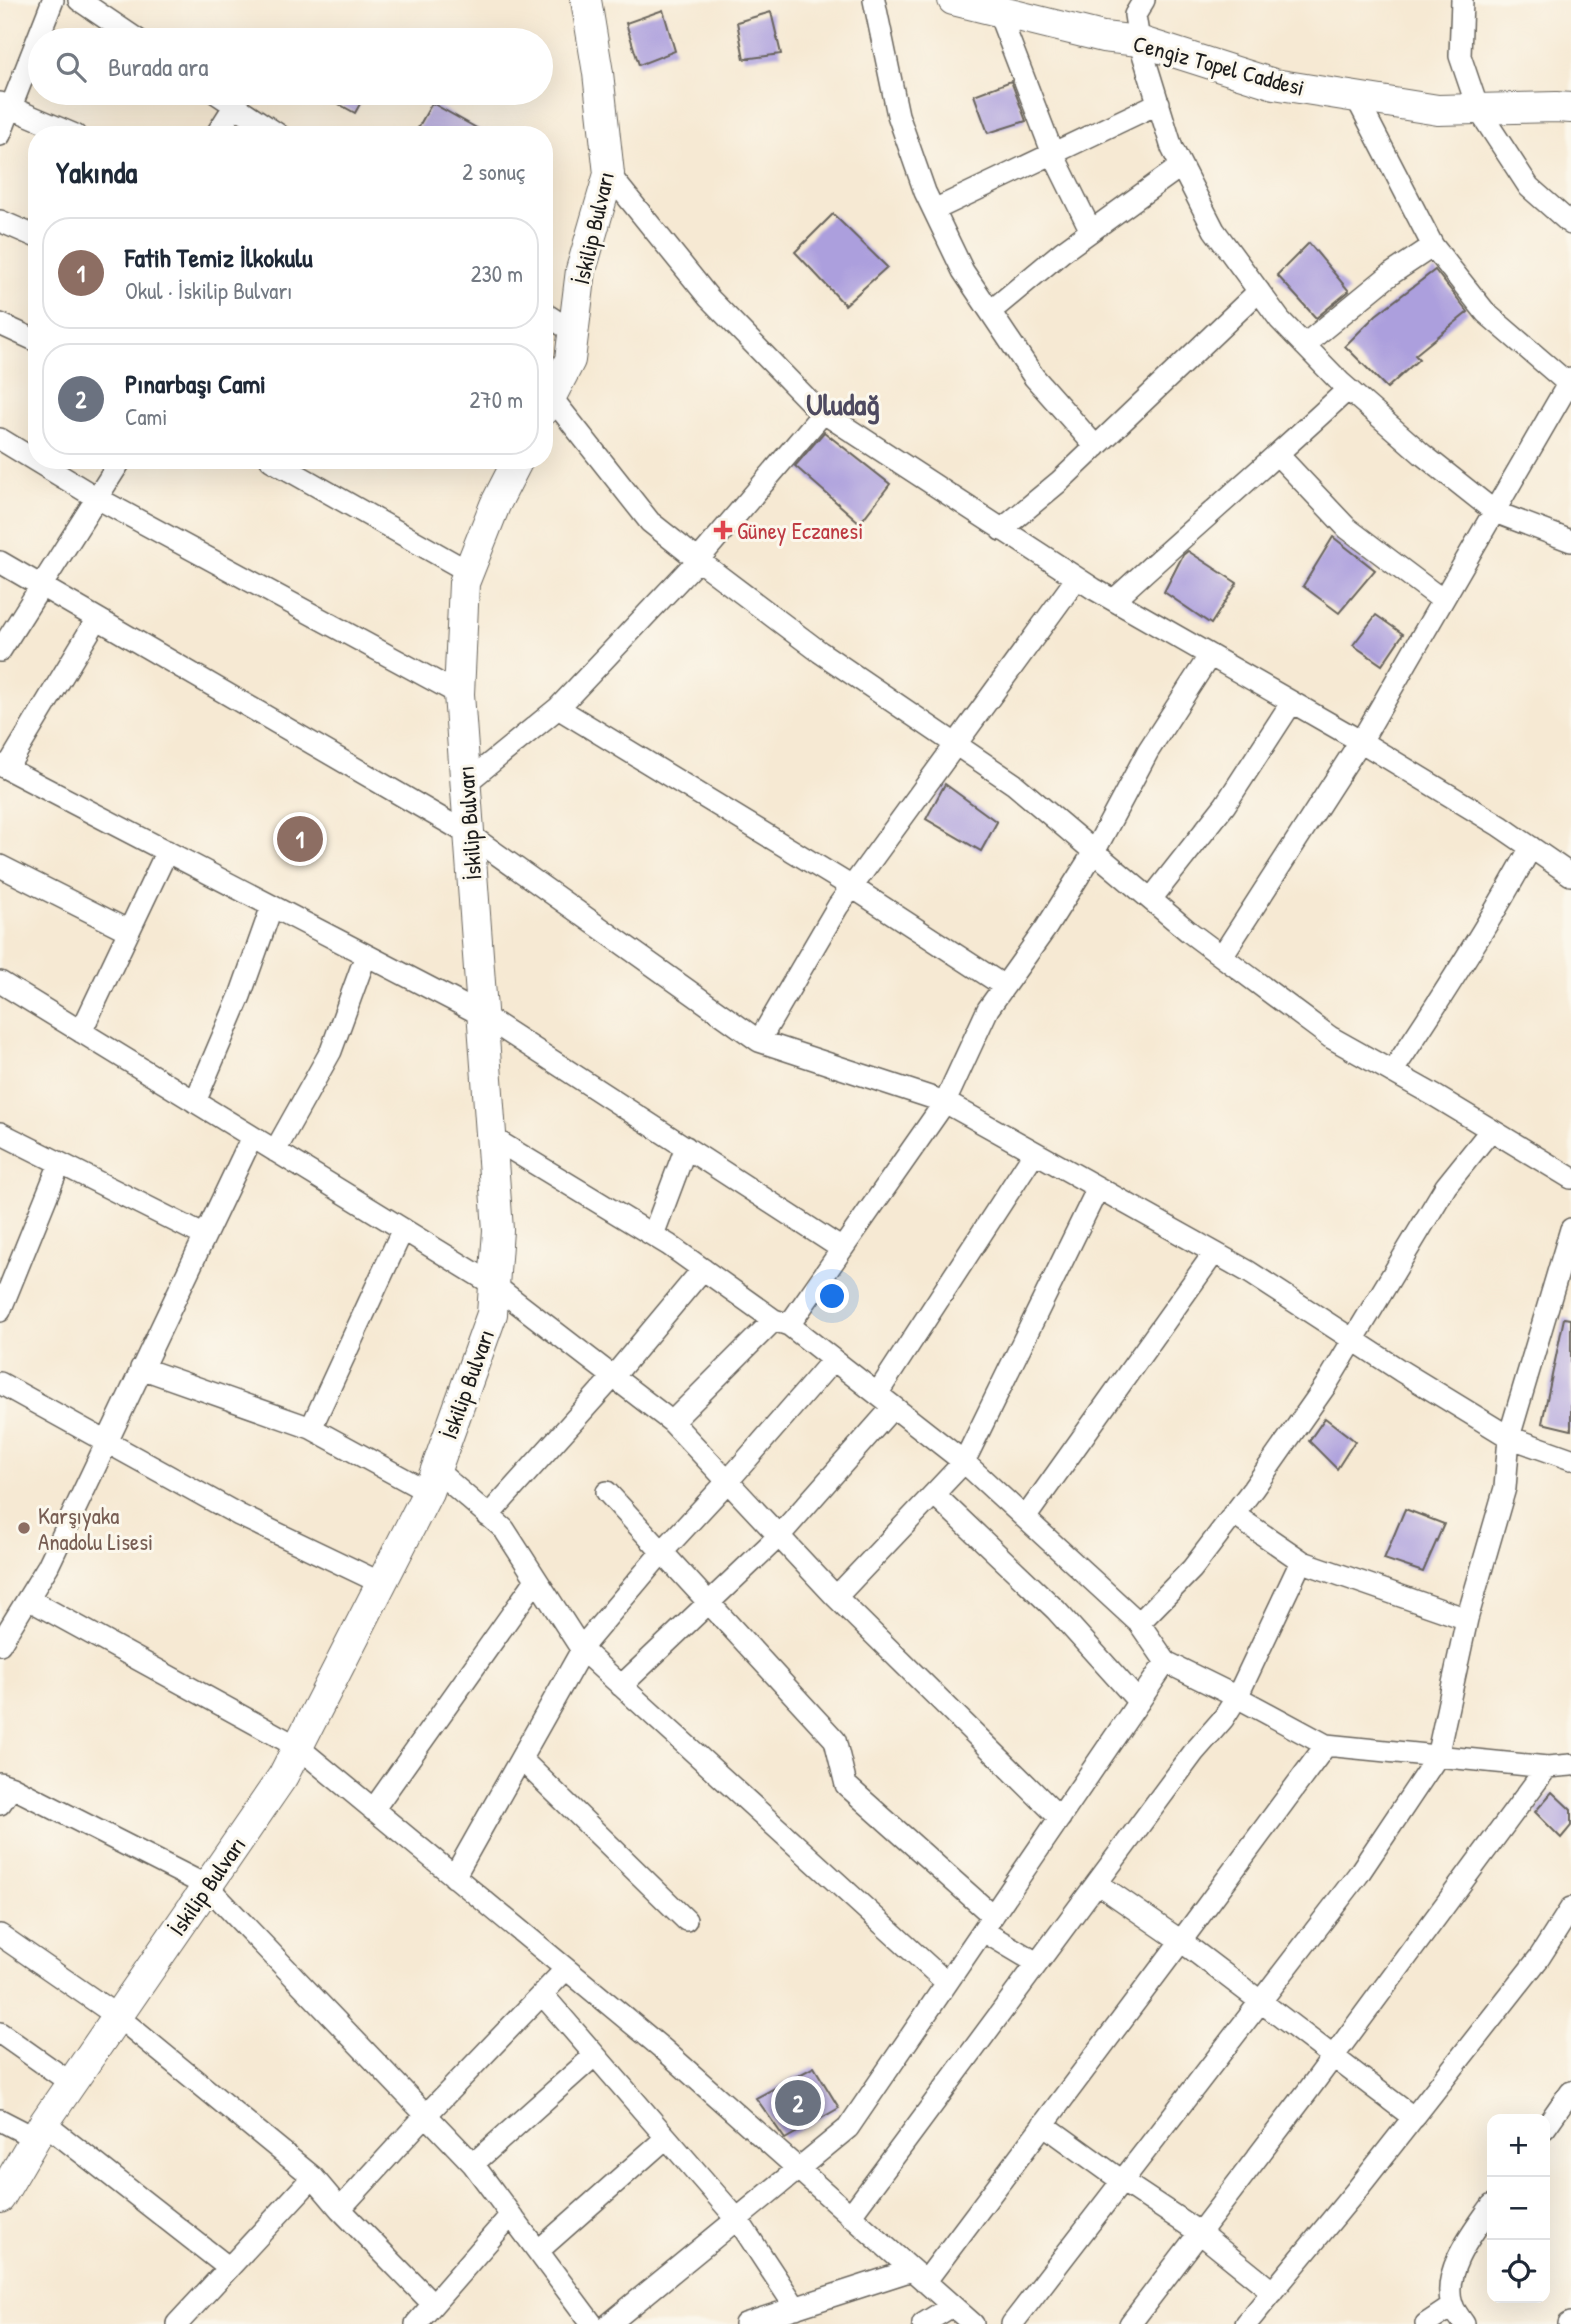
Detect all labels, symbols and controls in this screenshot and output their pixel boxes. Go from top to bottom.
street label: Cengiz Topel Caddesi [1130,27,1308,103]
search box [28,28,553,105]
icon: search [52,48,90,86]
text: Burada ara [108,49,209,84]
text: Yakında [56,152,137,192]
text: 2 sonuç [462,156,525,187]
street label: İskilip Bulvarı [565,169,621,287]
text: Fatih Temiz İlkokulu [125,240,313,275]
text: 1 [77,258,85,289]
text: 230 m [471,258,523,289]
text: Okul · İskilip Bulvarı [125,275,292,306]
text: Pınarbaşı Cami [125,366,266,401]
text: 2 [76,384,86,415]
text: 270 m [470,384,523,415]
district label: Uludağ [806,384,880,425]
text: Cami [125,401,167,432]
place label: Güney Eczanesi [737,515,863,546]
marker: Güney Eczanesi [715,522,731,538]
street label: İskilip Bulvarı [450,765,488,881]
pin: 1 [277,813,323,865]
your location [815,1279,849,1313]
street label: İskilip Bulvarı [433,1325,501,1443]
place label: Karşıyaka Anadolu Lisesi [38,1500,153,1557]
marker: Karşıyaka Anadolu Lisesi [16,1520,32,1536]
street label: İskilip Bulvarı [161,1830,253,1942]
pin: 2 [775,2077,821,2129]
map controls [1487,2114,1550,2303]
button: + [1487,2114,1550,2177]
button: − [1487,2177,1550,2240]
button: locate [1487,2240,1550,2303]

